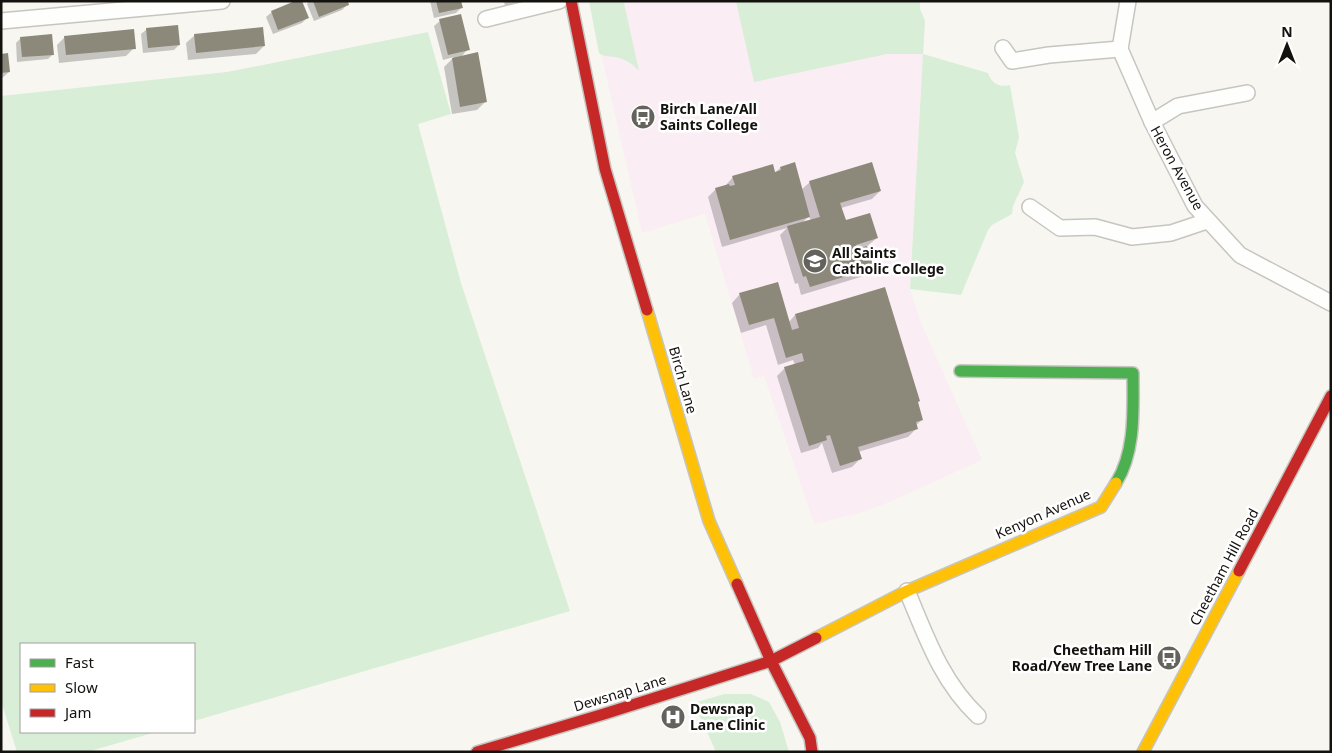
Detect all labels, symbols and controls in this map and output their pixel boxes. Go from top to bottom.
north arrow [1262,20,1312,70]
text: N [1281,22,1293,41]
place label: Birch Lane/All Saints College [660,99,758,134]
bus stop icon: Birch Lane/All Saints College [630,104,656,130]
street label: Heron Avenue [1146,122,1209,213]
place label: All Saints Catholic College [832,243,944,278]
school or university icon: All Saints Catholic College [802,248,828,274]
street label: Birch Lane [665,344,702,416]
street label: Kenyon Avenue [992,484,1093,543]
street label: Cheetham Hill Road [1185,505,1262,629]
place label: Cheetham Hill Road/Yew Tree Lane [1012,640,1152,675]
legend [20,643,195,733]
bus stop icon: Cheetham Hill Road/Yew Tree Lane [1156,645,1182,671]
text: Fast [65,652,94,672]
street label: Dewsnap Lane [571,669,669,716]
text: Slow [65,677,98,697]
place label: Dewsnap Lane Clinic [690,699,765,734]
text: Jam [63,702,92,722]
hospital icon: Dewsnap Lane Clinic [660,704,686,730]

